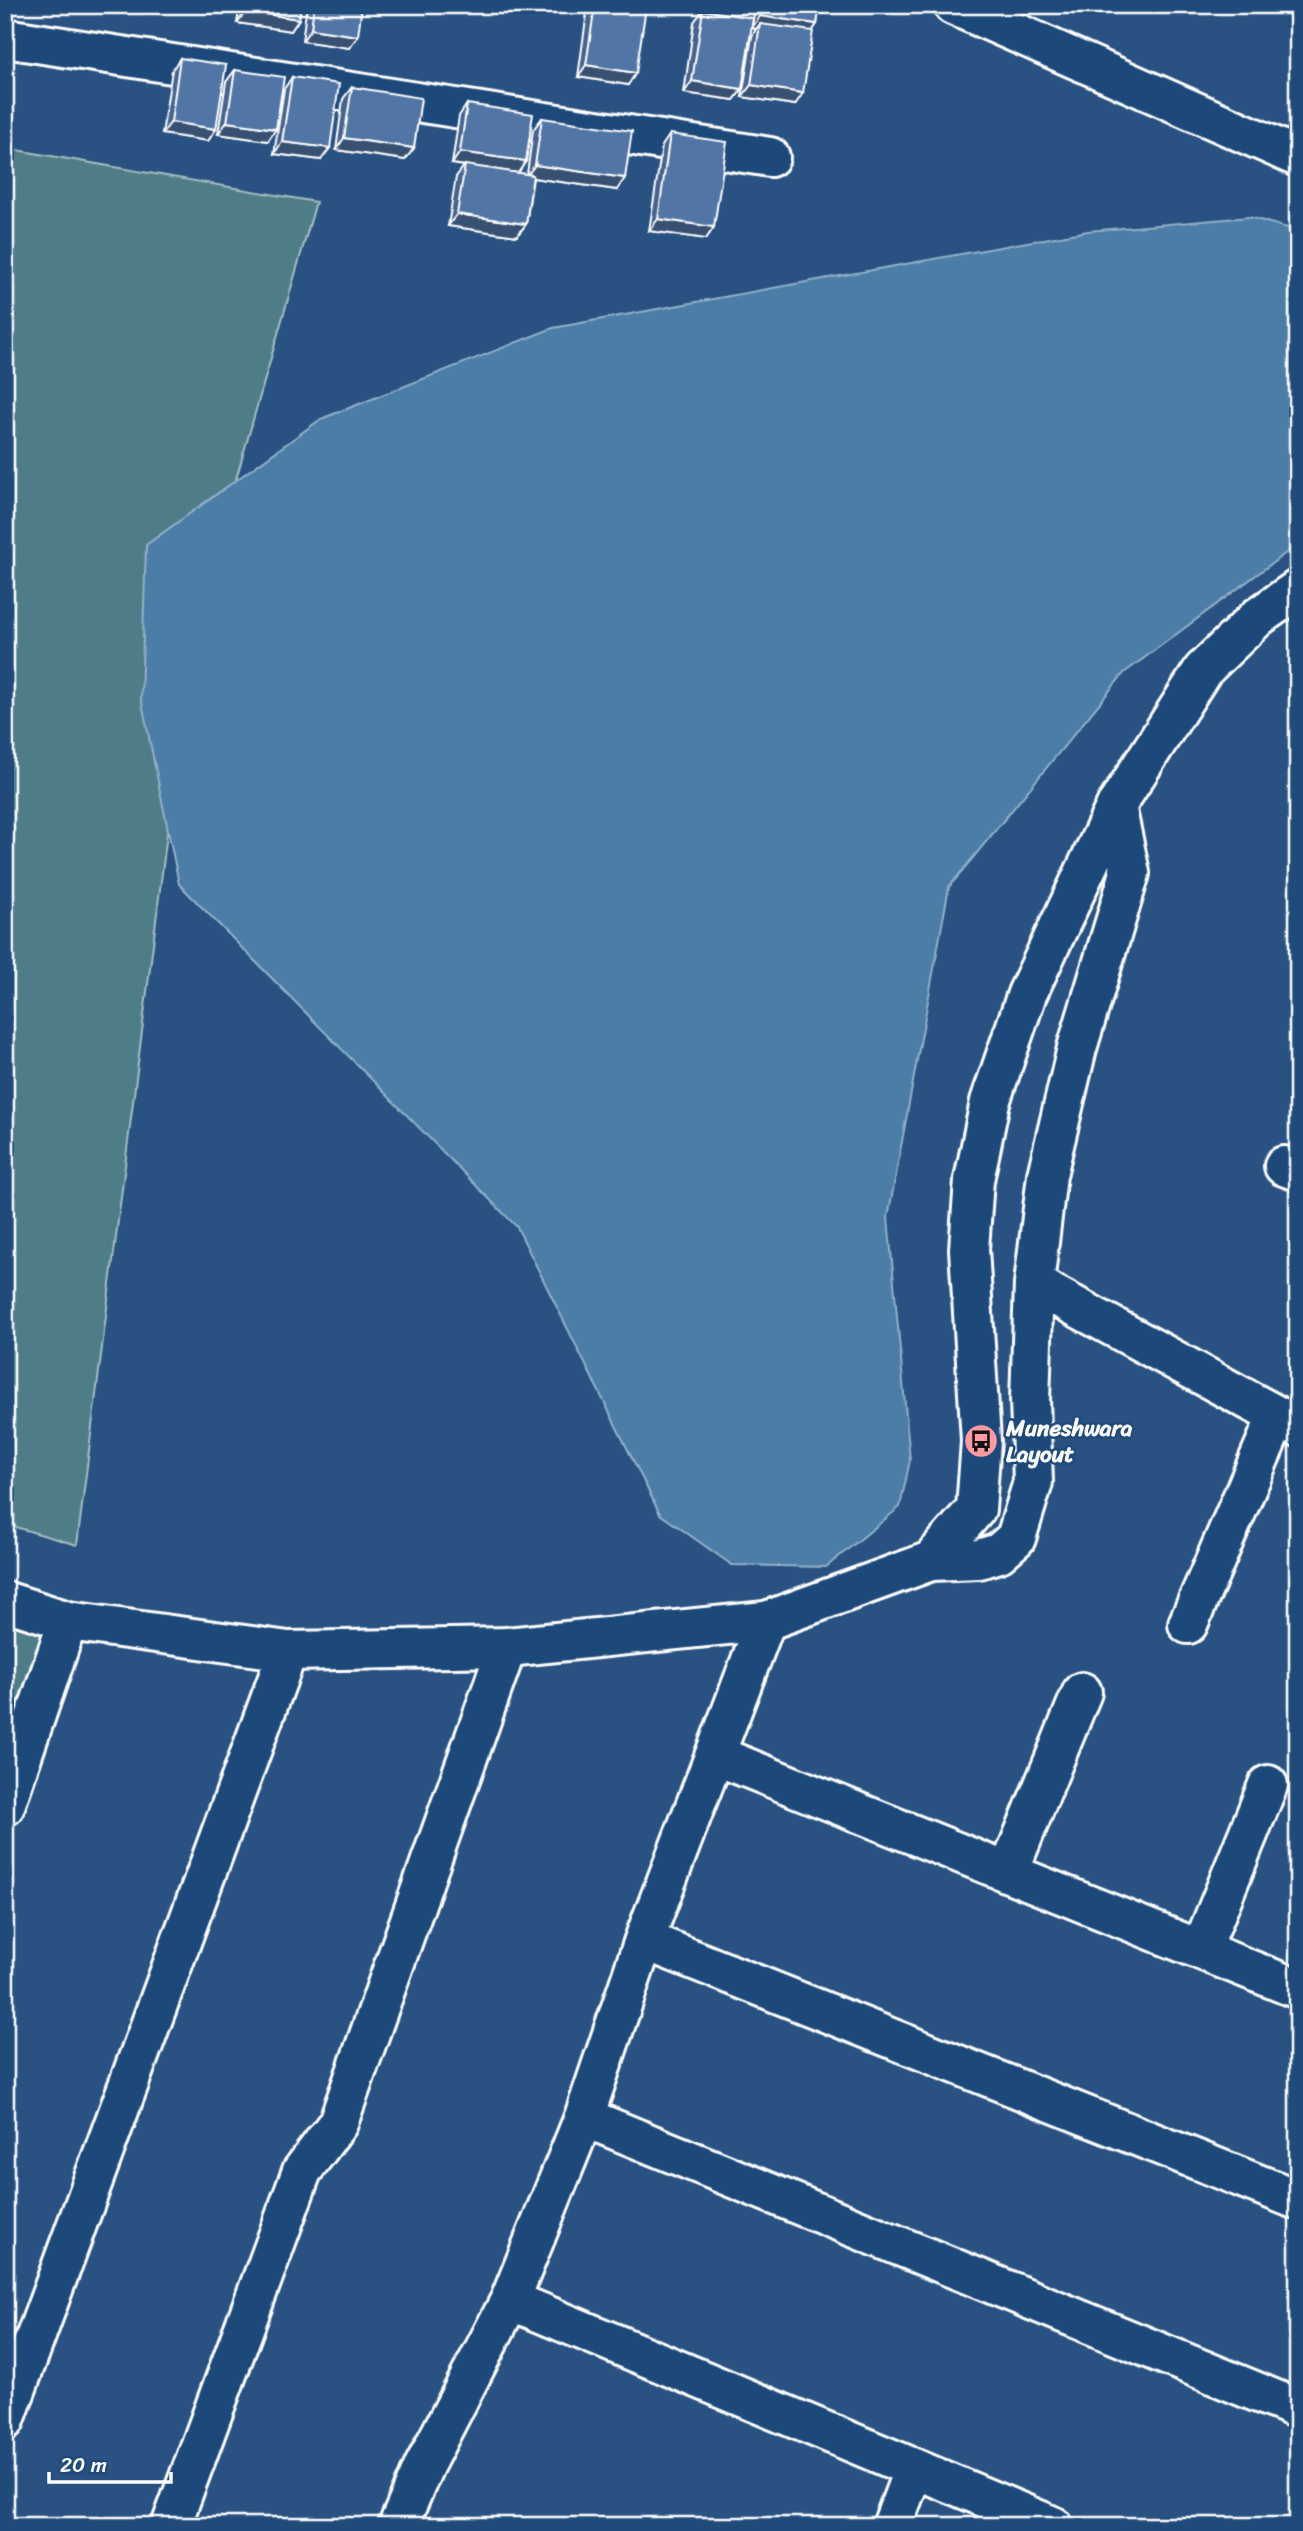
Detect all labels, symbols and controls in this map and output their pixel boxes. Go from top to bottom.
place label: Muneshwara Layout [1005,1408,1133,1475]
bus stop icon: Muneshwara Layout [962,1422,1000,1460]
scale bar [49,2440,172,2484]
text: 20 m [60,2446,107,2484]

